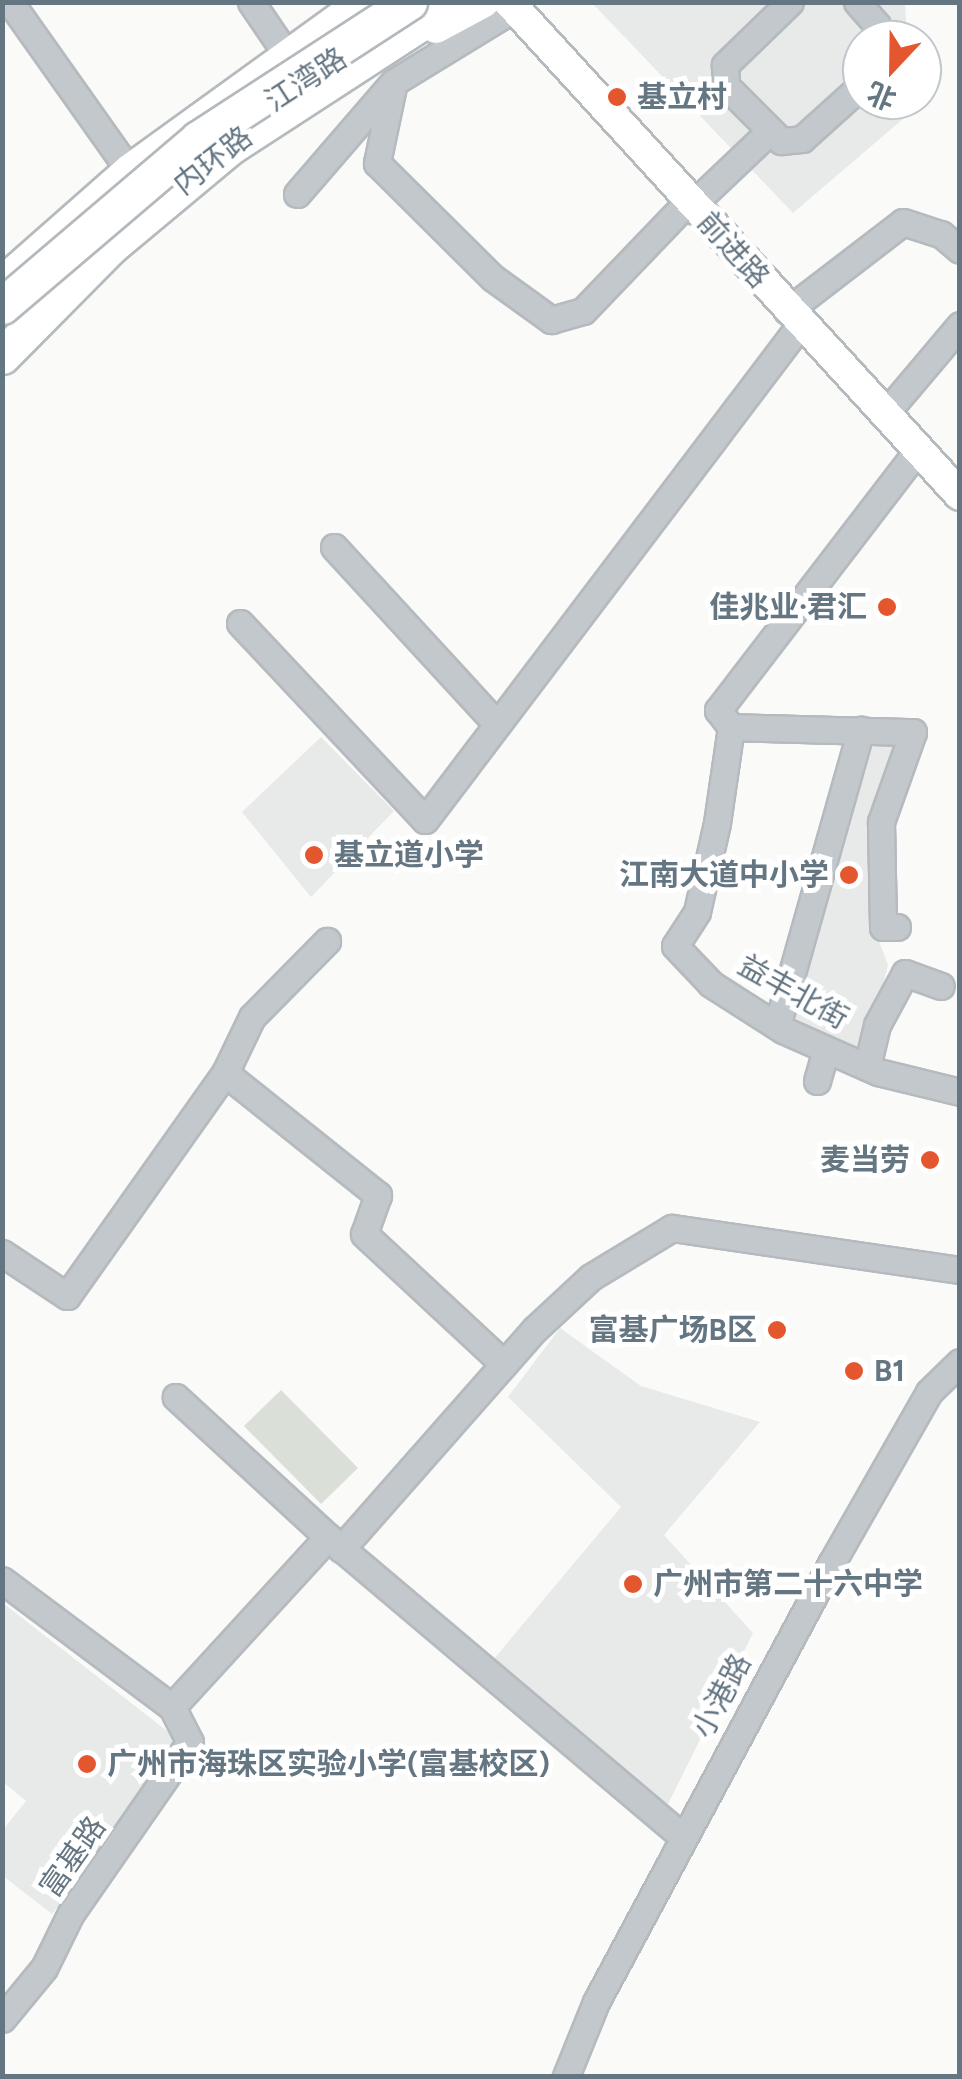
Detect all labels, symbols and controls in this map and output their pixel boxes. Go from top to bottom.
north arrow [842,20,942,120]
street label: 江湾路 [258,40,354,120]
text: 北 [862,75,901,117]
place label: 基立村 [637,79,727,115]
marker: 基立村 [606,86,628,108]
street label: 内环路 [166,119,260,203]
street label: 前进路 [690,205,776,295]
place label: 佳兆业·君汇 [709,589,867,625]
marker: 佳兆业·君汇 [876,596,898,618]
place label: 基立道小学 [334,837,484,873]
marker: 基立道小学 [303,844,325,866]
place label: 江南大道中小学 [619,857,829,893]
marker: 江南大道中小学 [838,864,860,886]
street label: 益丰北街 [732,947,854,1037]
place label: 麦当劳 [820,1142,910,1178]
marker: 麦当劳 [919,1149,941,1171]
place label: 富基广场B区 [589,1312,757,1348]
marker: 富基广场B区 [766,1319,788,1341]
place label: B1 [874,1353,905,1389]
marker: B1 [843,1360,865,1382]
place label: 广州市第二十六中学 [653,1566,923,1602]
marker: 广州市第二十六中学 [622,1573,644,1595]
street label: 小港路 [685,1648,759,1744]
place label: 广州市海珠区实验小学(富基校区) [107,1746,550,1782]
marker: 广州市海珠区实验小学(富基校区) [76,1753,98,1775]
street label: 富基路 [32,1810,114,1904]

